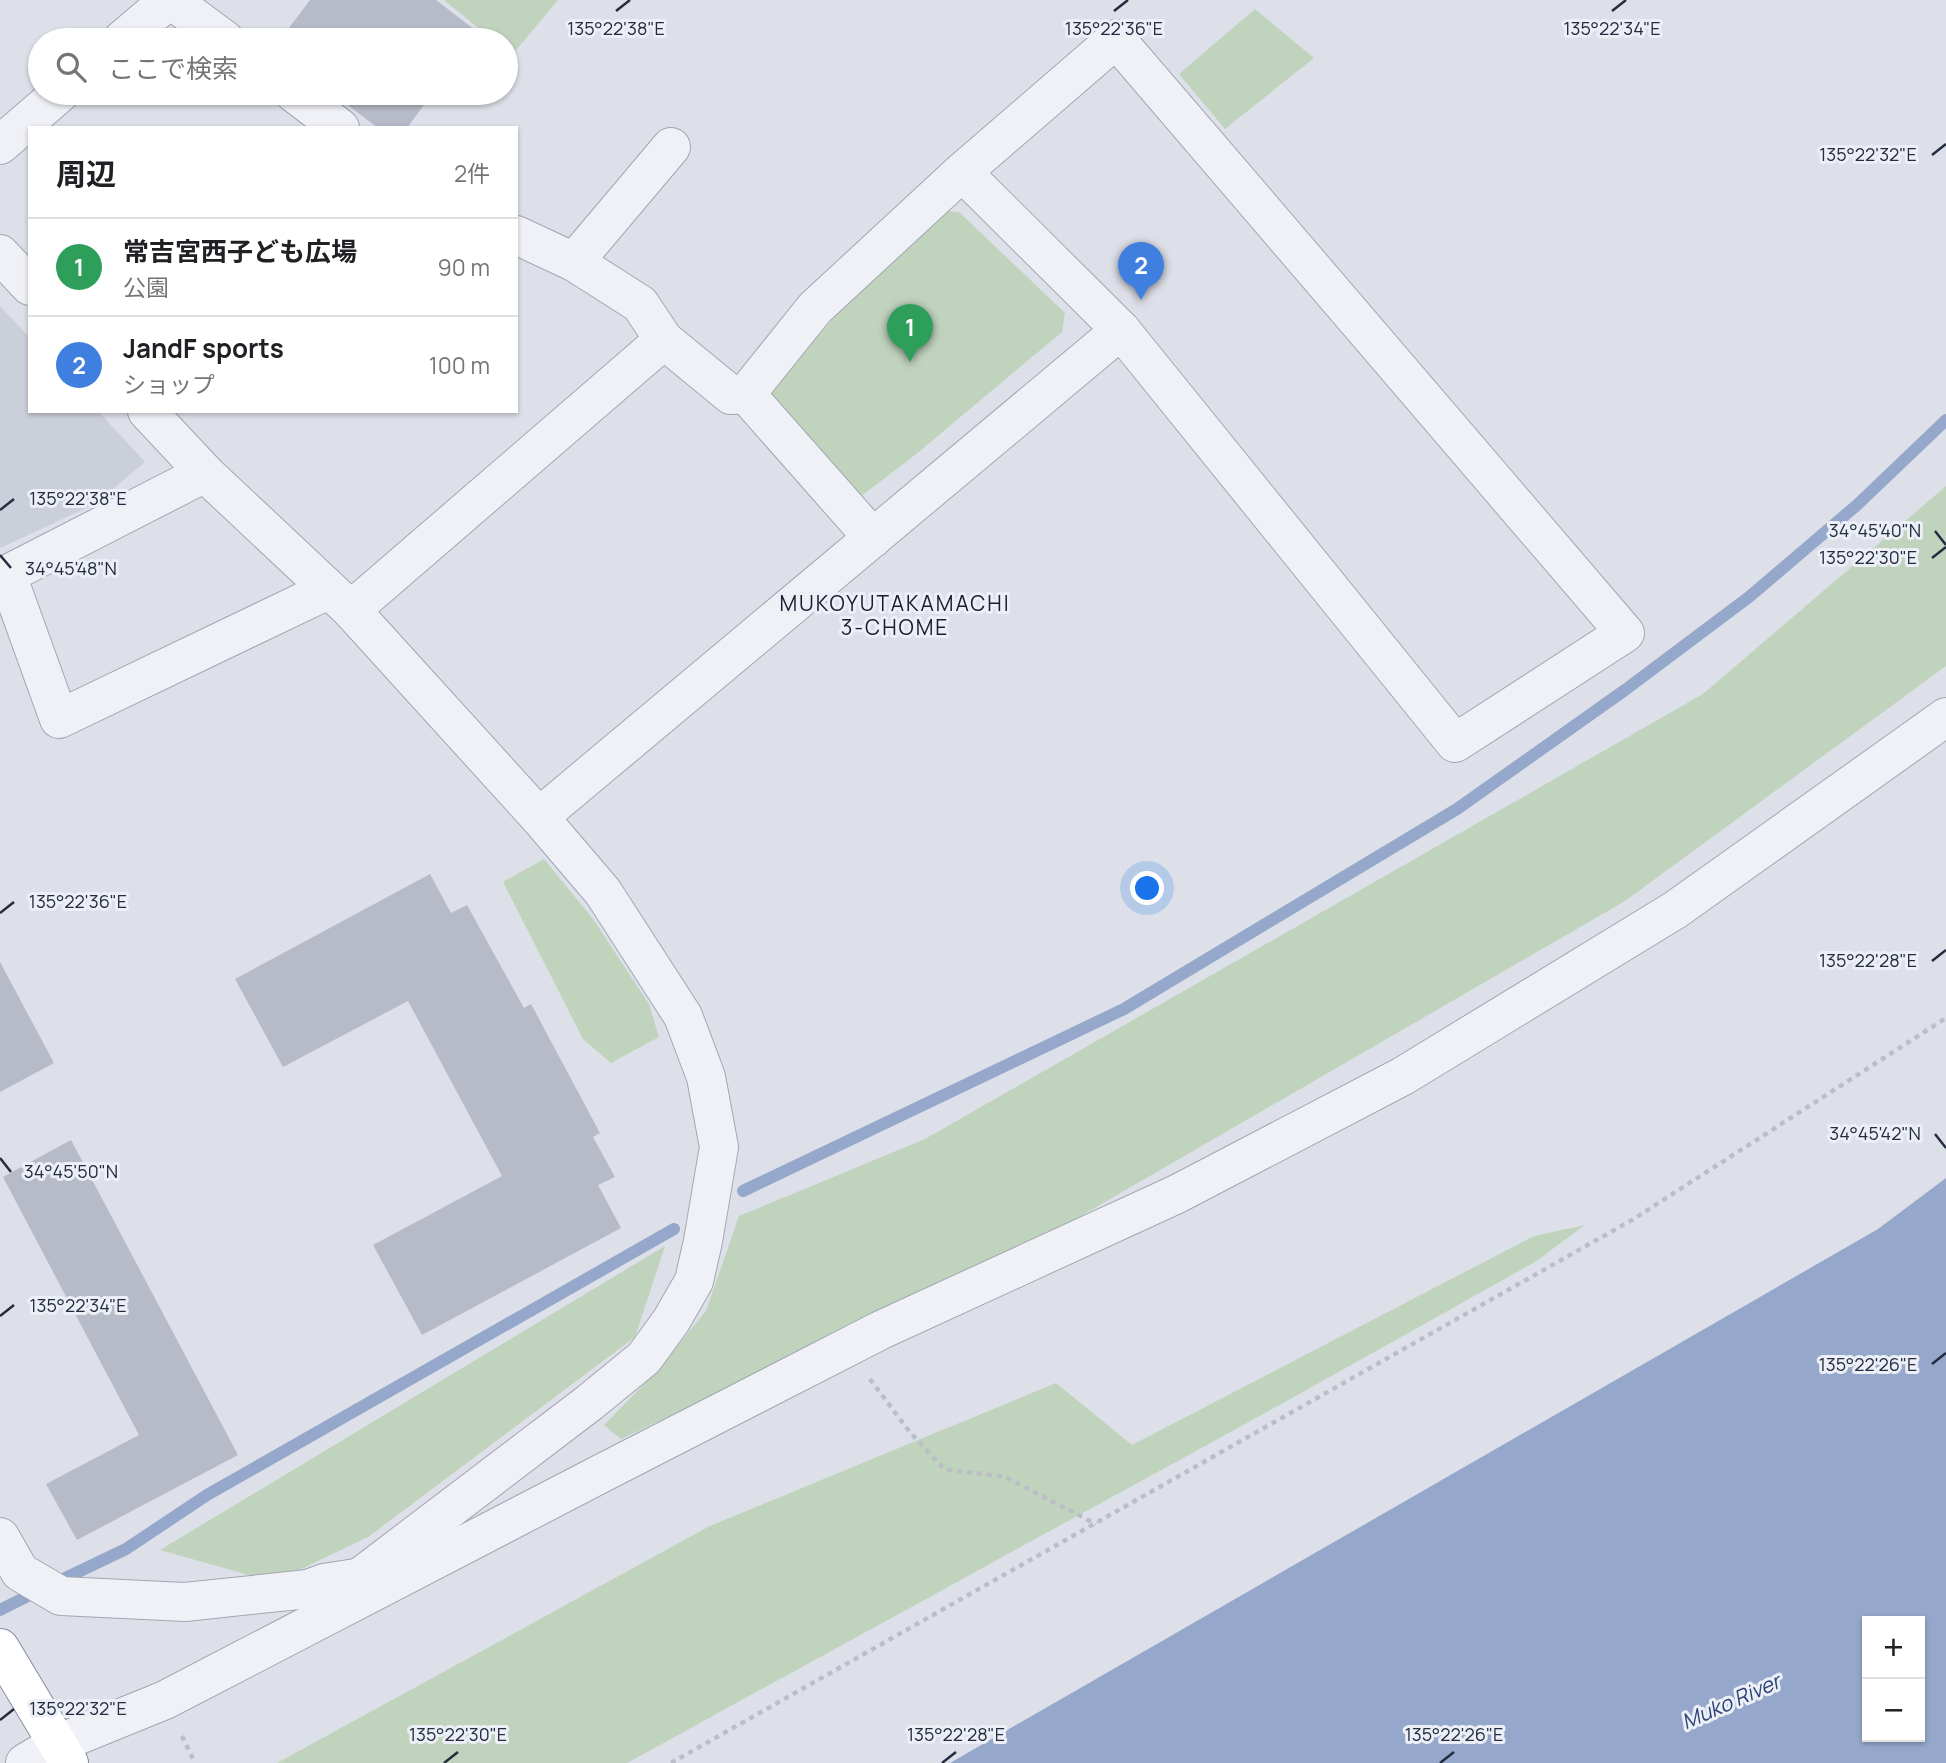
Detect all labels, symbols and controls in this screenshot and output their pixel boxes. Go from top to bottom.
text: 135°22'38"E [567,16,665,40]
text: 135°22'36"E [1065,16,1163,40]
text: 135°22'34"E [1563,16,1661,40]
search box [28,28,518,105]
icon: search [52,48,90,86]
text: ここで検索 [108,50,238,86]
text: 135°22'32"E [1819,142,1917,166]
text: 周辺 [56,153,116,194]
text: 2件 [454,157,490,189]
text: 常吉宮西子ども広場 [123,233,357,269]
pin: 2 [1118,242,1164,300]
text: 1 [74,251,84,283]
text: 90 m [438,251,490,283]
text: 公園 [123,271,169,303]
pin: 1 [887,304,933,362]
text: JandF sports [123,330,284,366]
text: 2 [72,349,86,381]
text: 100 m [429,349,490,381]
text: ショップ [123,368,215,400]
text: 135°22'38"E [29,486,127,510]
text: 34°45'40"N [1829,518,1921,542]
text: 135°22'30"E [1819,545,1917,569]
text: 34°45'48"N [25,556,117,580]
district label: MUKOYUTAKAMACHI 3-CHOME [779,589,1011,641]
your location [1130,871,1164,905]
text: 135°22'36"E [29,889,127,913]
text: 135°22'28"E [1819,948,1917,972]
text: 34°45'42"N [1829,1121,1921,1145]
text: 34°45'50"N [24,1159,118,1183]
text: 135°22'34"E [29,1293,127,1317]
text: 135°22'26"E [1819,1352,1917,1376]
map controls [1862,1616,1925,1742]
button: + [1862,1616,1925,1679]
water label: Muko River [1677,1666,1787,1735]
button: − [1862,1679,1925,1742]
text: 135°22'32"E [29,1696,127,1720]
text: 135°22'30"E [409,1722,507,1746]
text: 135°22'28"E [907,1722,1005,1746]
text: 135°22'26"E [1405,1722,1503,1746]

